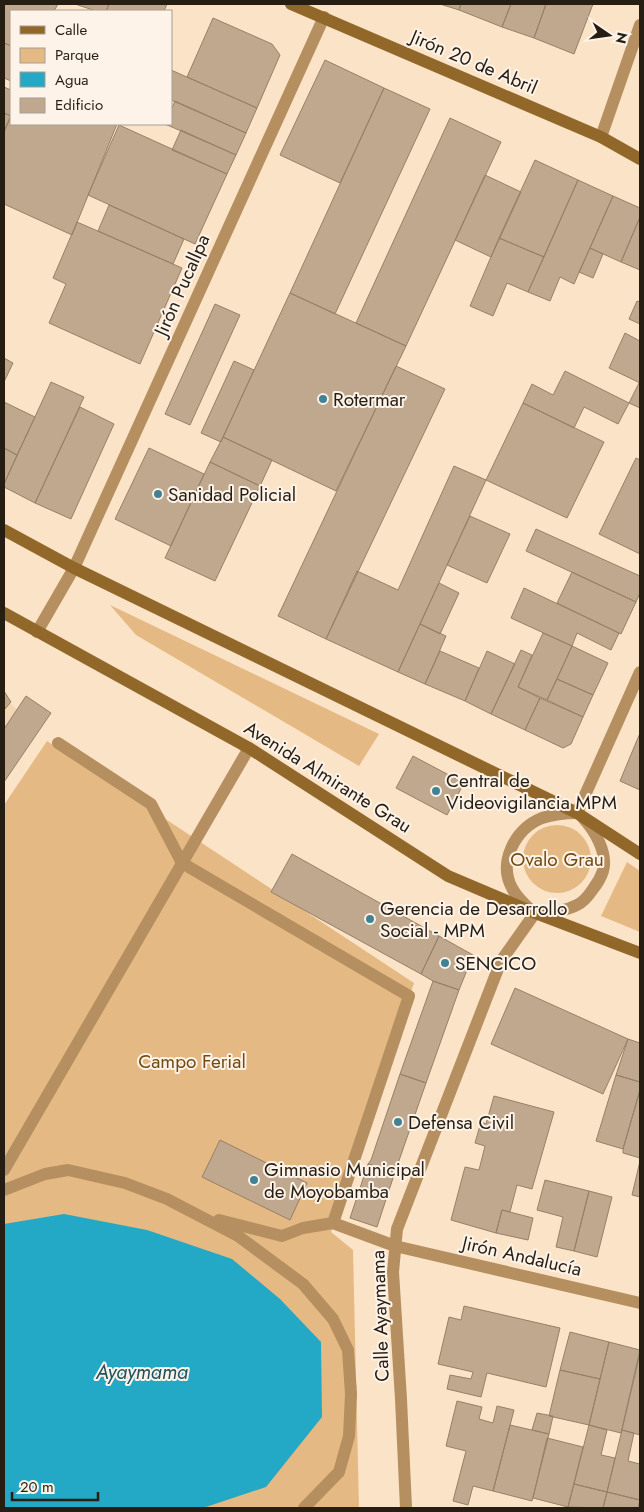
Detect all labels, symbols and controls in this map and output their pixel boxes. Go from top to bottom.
legend [10,10,172,125]
north arrow [584,10,634,60]
text: Calle [55,19,87,41]
street label: Jirón 20 de Abril [404,22,542,101]
text: N [611,30,633,46]
text: Parque [55,44,99,66]
text: Agua [55,69,89,91]
text: Edificio [55,94,103,116]
street label: Jirón Pucallpa [146,230,216,343]
place label: Rotermar [333,386,406,413]
marker: Rotermar [317,393,329,405]
place label: Sanidad Policial [168,481,296,508]
marker: Sanidad Policial [152,488,164,500]
street label: Avenida Almirante Grau [239,714,417,840]
place label: Central de Videovigilancia MPM [446,767,617,816]
marker: Central de Videovigilancia MPM [430,785,442,797]
park label: Ovalo Grau [510,846,604,873]
place label: Gerencia de Desarrollo Social - MPM [380,895,567,944]
marker: Gerencia de Desarrollo Social - MPM [364,913,376,925]
place label: SENCICO [455,950,536,977]
marker: SENCICO [439,957,451,969]
park label: Campo Ferial [138,1048,246,1075]
place label: Defensa Civil [408,1109,514,1136]
marker: Defensa Civil [392,1116,404,1128]
place label: Gimnasio Municipal de Moyobamba [264,1156,425,1205]
marker: Gimnasio Municipal de Moyobamba [248,1174,260,1186]
street label: Jirón Andalucía [457,1228,584,1283]
street label: Calle Ayaymama [364,1250,396,1382]
water label: Ayaymama [95,1358,188,1387]
scale bar [12,1470,99,1502]
text: 20 m [20,1476,54,1498]

